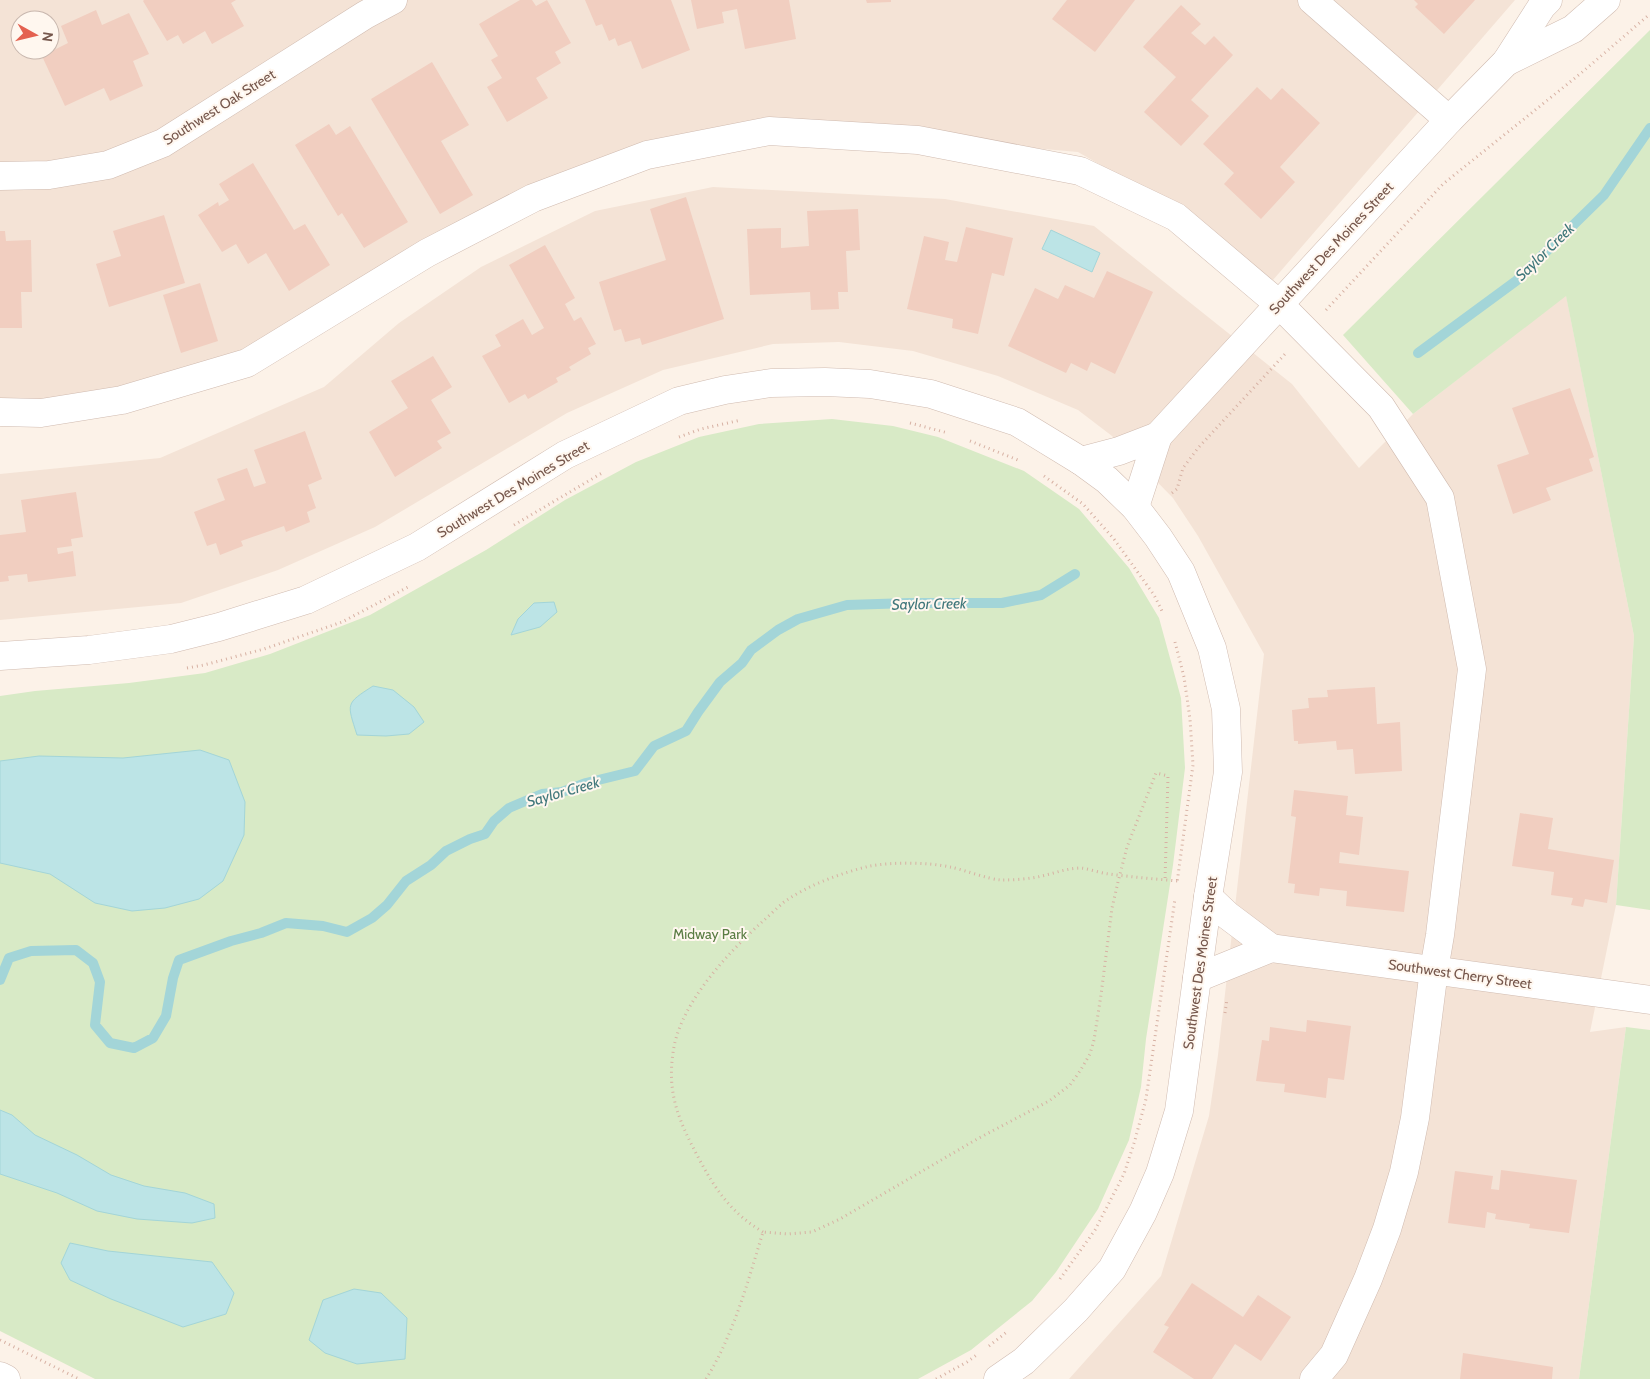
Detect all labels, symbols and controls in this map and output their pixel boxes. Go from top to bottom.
north arrow [10,10,60,60]
text: N [38,31,57,43]
street label: Southwest Oak Street [159,65,279,149]
street label: Southwest Des Moines Street [1265,178,1397,318]
water label: Saylor Creek [1512,219,1579,284]
street label: Southwest Des Moines Street [434,436,593,542]
water label: Saylor Creek [891,594,967,614]
water label: Saylor Creek [525,773,602,811]
street label: Southwest Des Moines Street [1179,875,1221,1051]
park label: Midway Park [673,925,748,943]
street label: Southwest Cherry Street [1387,955,1533,993]

